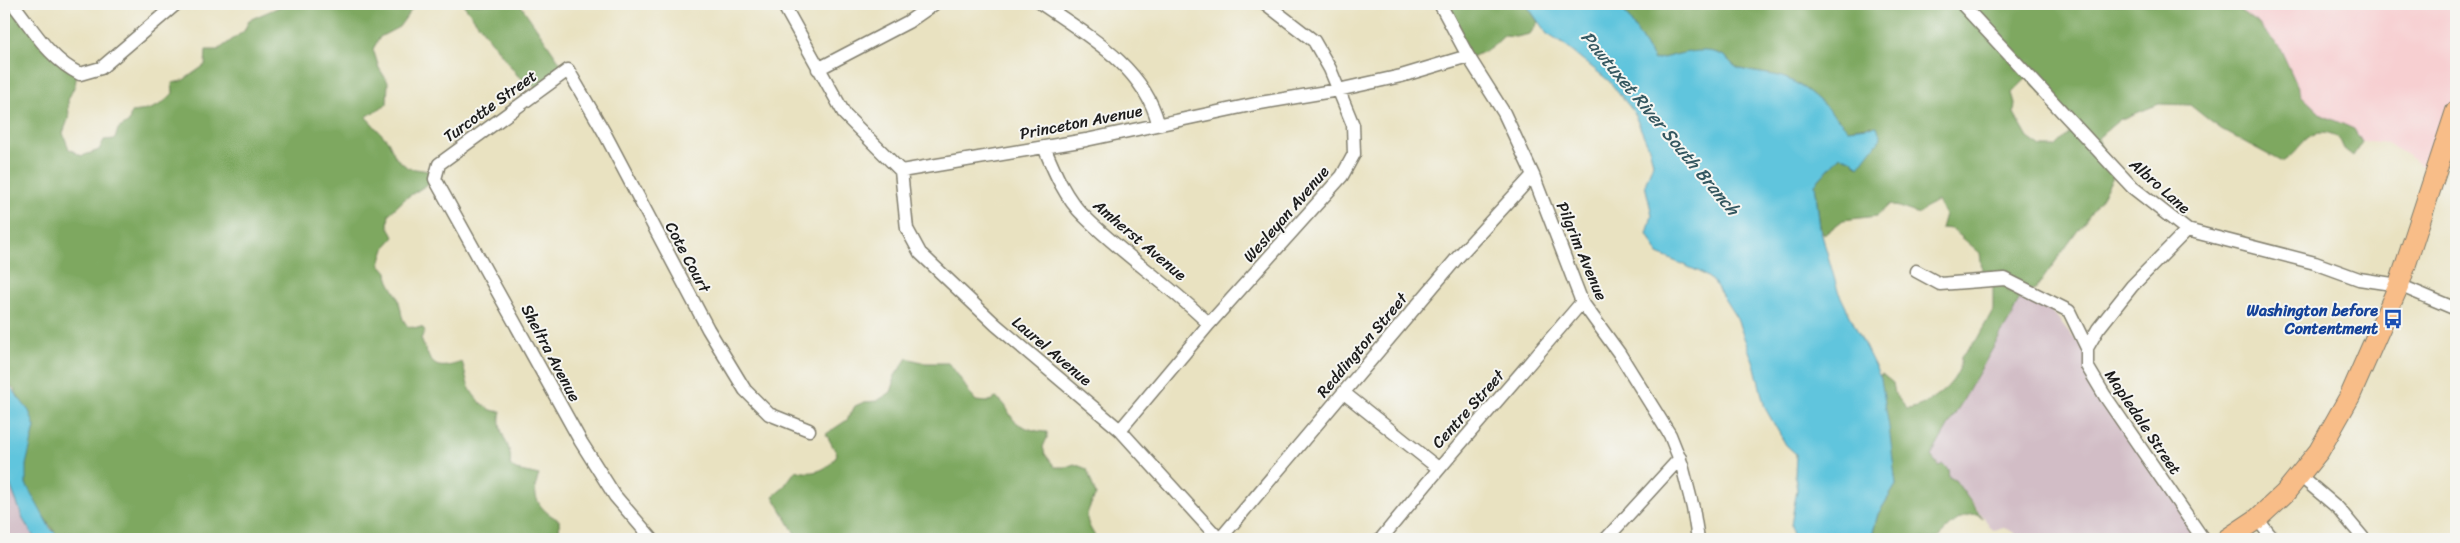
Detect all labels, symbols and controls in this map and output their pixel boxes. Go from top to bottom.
water label: Pawtuxet River South Branch [1573,23,1748,224]
street label: Turcotte Street [437,62,543,150]
street label: Princeton Avenue [1017,96,1145,148]
street label: Albro Lane [2122,150,2198,221]
street label: Wesleyan Avenue [1235,159,1337,269]
street label: Amherst Avenue [1086,191,1194,288]
street label: Pilgrim Avenue [1548,197,1616,305]
street label: Cote Court [657,216,719,298]
street label: Reddington Street [1309,285,1415,404]
place label: Washington before Contentment [2247,296,2378,343]
street label: Sheltra Avenue [513,299,589,407]
street label: Laurel Avenue [1005,308,1099,394]
bus stop icon: Washington before Contentment [2382,308,2404,330]
street label: Centre Street [1424,362,1512,455]
street label: Mapledale Street [2097,363,2189,481]

